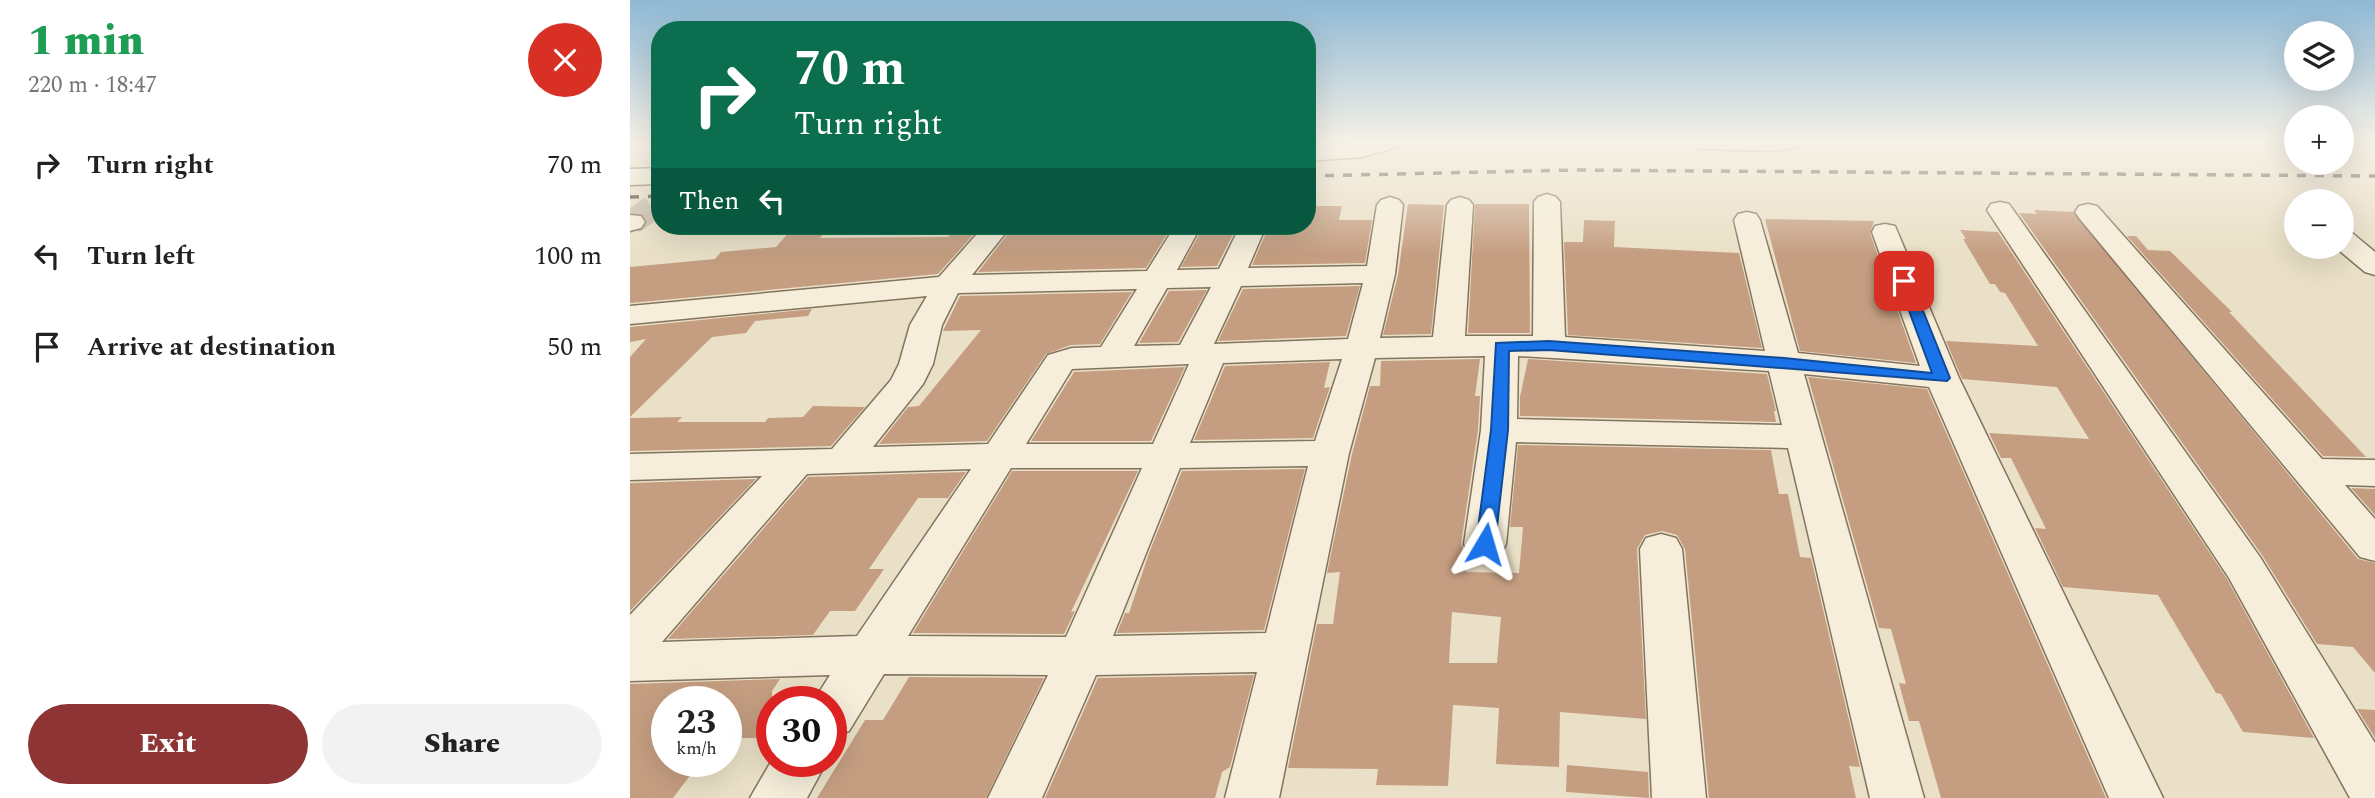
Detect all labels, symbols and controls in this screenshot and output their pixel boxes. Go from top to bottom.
text: 1 min [28,10,144,73]
map controls [2284,21,2354,259]
button: layers [2284,21,2354,91]
button: close [528,23,602,97]
text: 70 m [794,32,905,107]
icon: right [679,49,770,140]
text: 220 m · 18:47 [28,68,157,103]
text: Turn right [794,100,942,149]
button: + [2284,105,2354,175]
text: Turn right [87,145,214,185]
text: 70 m [547,145,602,185]
icon: right [28,146,66,184]
text: Then [679,181,739,221]
icon: left [753,182,791,220]
button: − [2284,189,2354,259]
text: Turn left [87,236,195,276]
text: 100 m [534,236,602,276]
icon: left [28,237,66,275]
pin [1874,251,1934,311]
icon: arrive [1885,262,1923,300]
text: Arrive at destination [87,327,336,367]
text: 50 m [547,327,602,367]
icon: arrive [28,328,66,366]
position arrow [1448,507,1522,581]
speed limit sign: 30 [756,686,847,777]
text: 23 [677,696,716,749]
button: Exit [28,704,308,784]
button: Share [322,704,602,784]
text: km/h [676,735,717,762]

